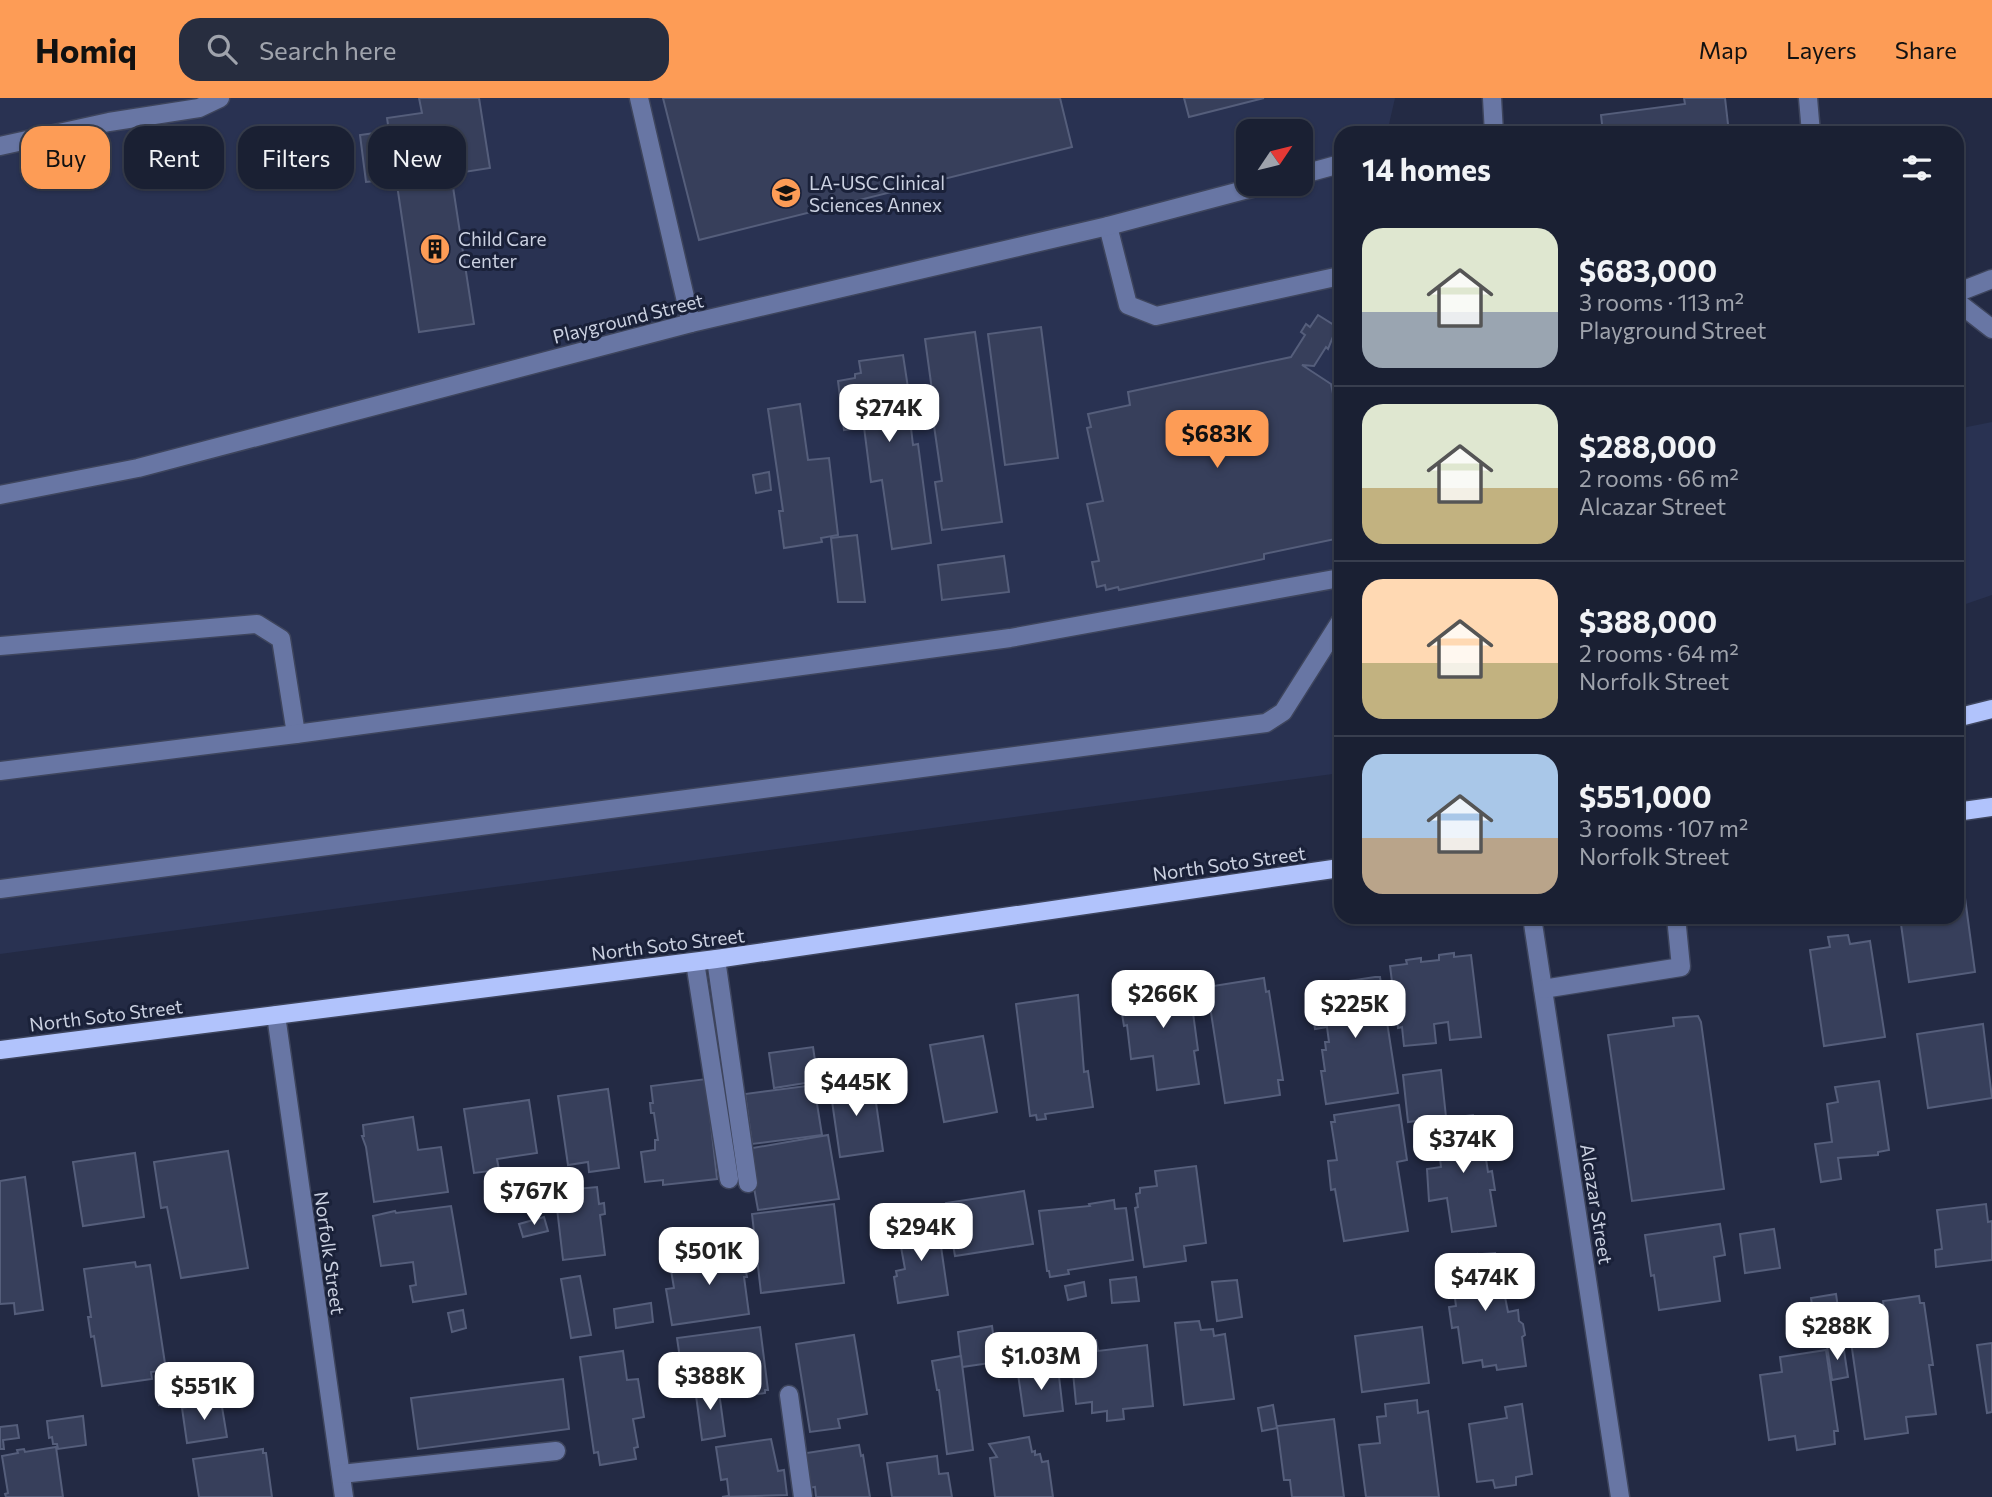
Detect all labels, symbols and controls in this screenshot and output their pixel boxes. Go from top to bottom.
search box [179,18,669,81]
text: Homiq [35,29,137,70]
icon: search [203,30,241,68]
text: Search here [259,34,396,65]
text: Map [1699,35,1748,64]
text: Layers [1786,35,1857,64]
text: Share [1895,35,1957,64]
north arrow [1236,119,1312,196]
map controls [1236,119,1313,196]
chip: Buy [21,126,110,189]
chip: Rent [124,126,224,189]
chip: Filters [238,126,354,189]
chip: New [368,126,466,189]
icon: filters [1898,149,1936,187]
text: 14 homes [1362,150,1491,187]
place label: LA-USC Clinical Sciences Annex [809,171,945,216]
school or university icon: LA-USC Clinical Sciences Annex [769,176,803,210]
place label: Child Care Center [458,227,546,272]
building icon: Child Care Center [418,232,452,266]
text: $683,000 [1579,251,1717,288]
icon: home [1418,256,1502,340]
street label: Playground Street [550,288,706,348]
text: 3 rooms · 113 m² [1579,288,1744,316]
text: Playground Street [1579,316,1766,344]
pin: $274K [840,384,938,444]
text: $274K [855,393,923,421]
pin: $683K [1168,410,1266,470]
text: $683K [1182,419,1252,447]
text: $288,000 [1579,427,1717,464]
icon: home [1418,432,1502,516]
text: 2 rooms · 66 m² [1579,464,1739,492]
text: Alcazar Street [1579,492,1726,520]
text: $388,000 [1579,602,1717,639]
icon: home [1418,607,1502,691]
text: 2 rooms · 64 m² [1579,639,1739,667]
text: Norfolk Street [1579,667,1729,695]
text: $551,000 [1579,777,1712,814]
icon: home [1418,782,1502,866]
text: 3 rooms · 107 m² [1579,814,1748,842]
street label: North Soto Street [1151,841,1307,885]
text: Norfolk Street [1579,842,1729,870]
street label: North Soto Street [590,923,746,965]
pin: $266K [1114,970,1212,1030]
text: $266K [1128,979,1198,1007]
pin: $225K [1306,981,1404,1040]
text: $225K [1321,989,1389,1017]
street label: North Soto Street [28,994,184,1036]
pin: $445K [807,1058,905,1118]
text: $445K [821,1067,891,1095]
pin: $374K [1414,1116,1512,1175]
text: $374K [1429,1124,1497,1152]
street label: Alcazar Street [1576,1142,1618,1266]
pin: $767K [485,1168,583,1227]
text: $767K [500,1176,568,1204]
street label: Norfolk Street [310,1190,350,1316]
pin: $294K [872,1204,970,1263]
text: $294K [886,1212,956,1240]
pin: $501K [660,1228,758,1287]
text: $501K [675,1236,743,1264]
pin: $474K [1436,1254,1534,1313]
text: $474K [1451,1262,1519,1290]
pin: $288K [1788,1302,1886,1362]
text: $288K [1802,1311,1872,1339]
pin: $1.03M [984,1332,1098,1392]
text: $1.03M [1001,1341,1081,1369]
pin: $388K [661,1352,759,1412]
text: $388K [674,1361,746,1389]
pin: $551K [155,1362,253,1422]
text: $551K [171,1371,237,1399]

